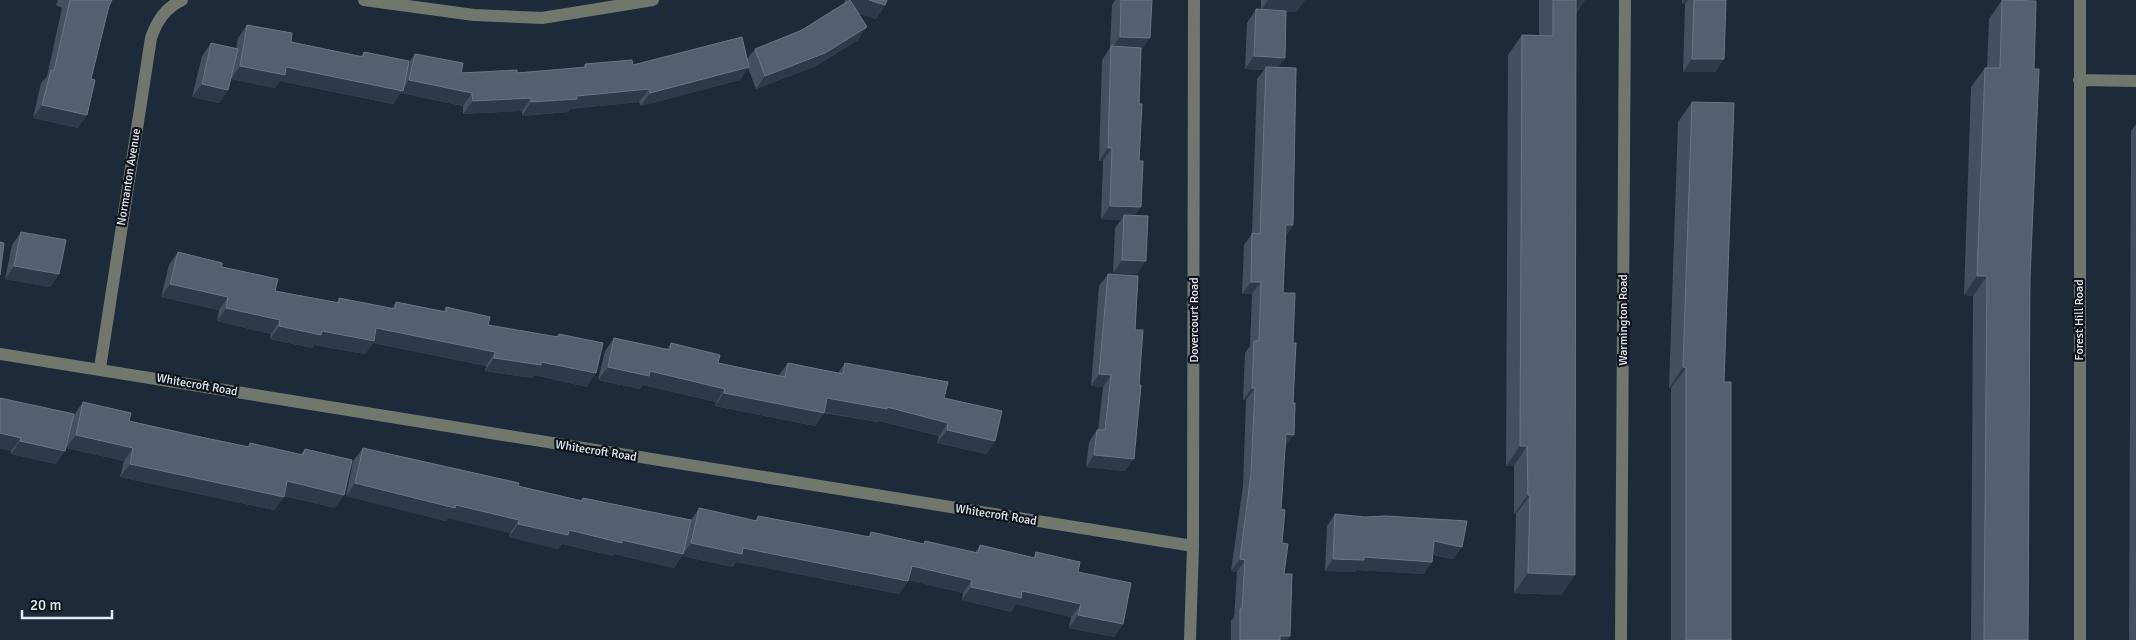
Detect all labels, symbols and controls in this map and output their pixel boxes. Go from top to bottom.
street label: Normanton Avenue [114,127,144,227]
street label: Warmington Road [1616,274,1631,366]
street label: Dovercourt Road [1187,278,1202,362]
street label: Forest Hill Road [2072,279,2087,361]
street label: Whitecroft Road [155,370,239,400]
street label: Whitecroft Road [554,437,638,465]
street label: Whitecroft Road [954,501,1038,529]
scale bar [22,588,112,620]
text: 20 m [30,596,61,614]

